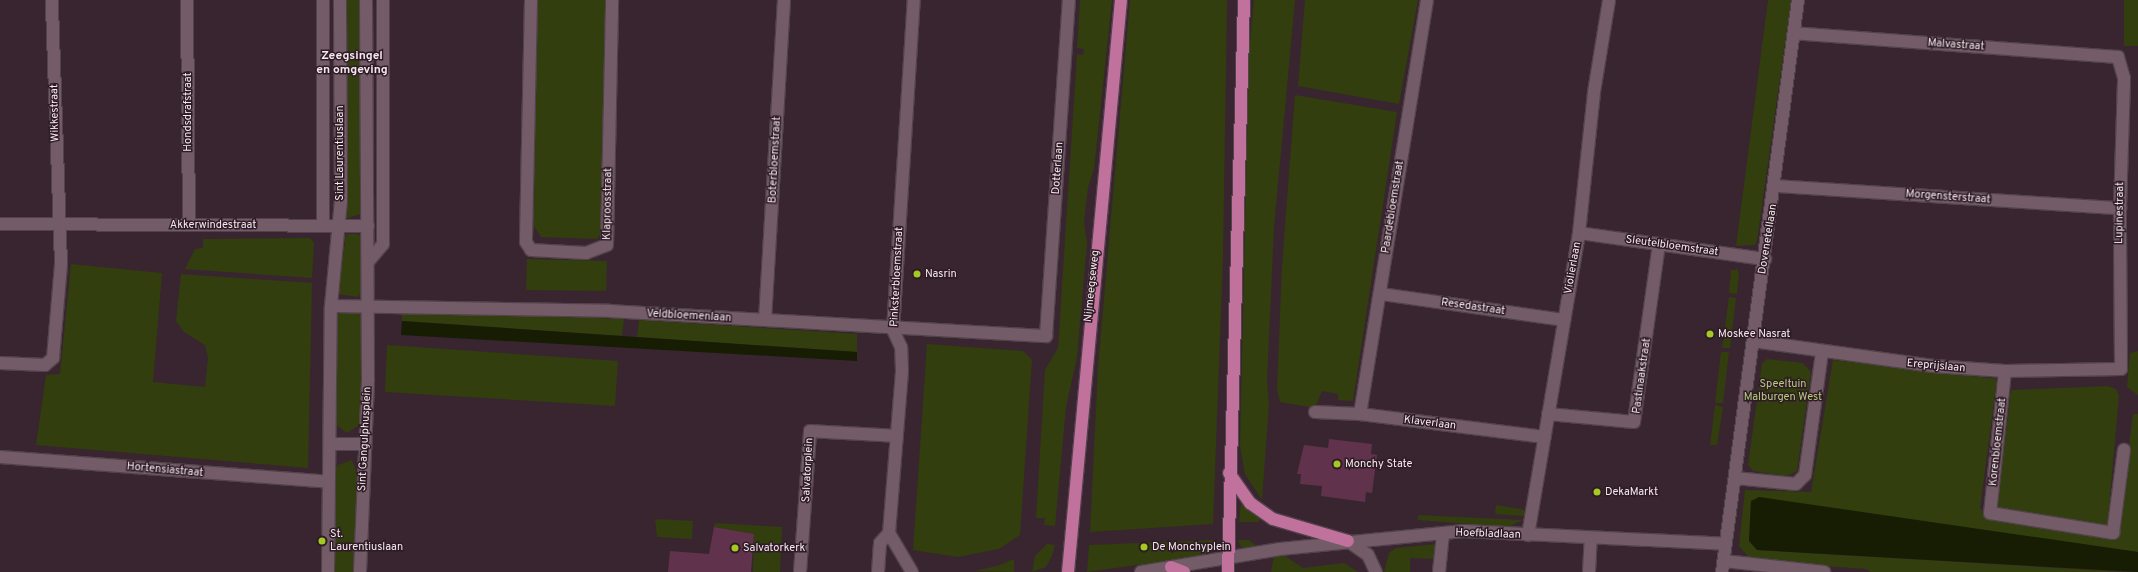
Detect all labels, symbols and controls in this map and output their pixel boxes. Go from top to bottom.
street label: Malvastraat [1927,36,1985,54]
district label: Zeegsingel en omgeving [316,50,388,78]
street label: Hondsdrafstraat [181,72,195,152]
street label: Wikkestraat [48,84,62,142]
street label: Sint Laurentiuslaan [333,105,347,201]
street label: Boterbloemstraat [766,116,784,204]
street label: Dotterlaan [1050,141,1066,195]
street label: Paardebloemstraat [1379,160,1407,254]
street label: Klaproosstraat [601,168,615,240]
street label: Lupinestraat [2113,182,2127,244]
street label: Morgensterstraat [1905,187,1991,207]
street label: Dovenetellaan [1756,203,1780,275]
street label: Akkerwindestraat [170,218,256,232]
street label: Pinksterbloemstraat [888,227,906,327]
street label: Sleutelbloemstraat [1625,233,1719,259]
street label: Violierlaan [1562,241,1584,295]
street label: Nijmeegseweg [1082,249,1102,323]
place label: Nasrin [925,267,957,281]
marker: Nasrin [912,269,922,279]
street label: Resedastraat [1440,296,1506,318]
street label: Veldbloemenlaan [646,307,732,325]
place label: Moskee Nasrat [1718,327,1790,341]
marker: Moskee Nasrat [1705,329,1715,339]
street label: Pastinaakstraat [1630,337,1654,415]
street label: Ereprijslaan [1906,357,1966,375]
park label: Speeltuin Malburgen West [1744,378,1822,404]
street label: Sint Gangulphusplein [356,386,374,492]
street label: Korenbloemstraat [1987,397,2009,487]
street label: Klaverlaan [1403,413,1457,433]
street label: Salvatorplein [800,437,816,503]
place label: Monchy State [1345,457,1412,471]
marker: Monchy State [1332,459,1342,469]
street label: Hortensiastraat [126,460,204,480]
place label: DekaMarkt [1605,485,1658,499]
marker: DekaMarkt [1592,487,1602,497]
street label: Hoefbladlaan [1455,526,1521,542]
place label: St. Laurentiuslaan [330,528,403,554]
marker: St. Laurentiuslaan [317,536,327,546]
place label: De Monchyplein [1152,540,1231,554]
place label: Salvatorkerk [743,541,805,555]
marker: De Monchyplein [1139,542,1149,552]
marker: Salvatorkerk [730,543,740,553]

